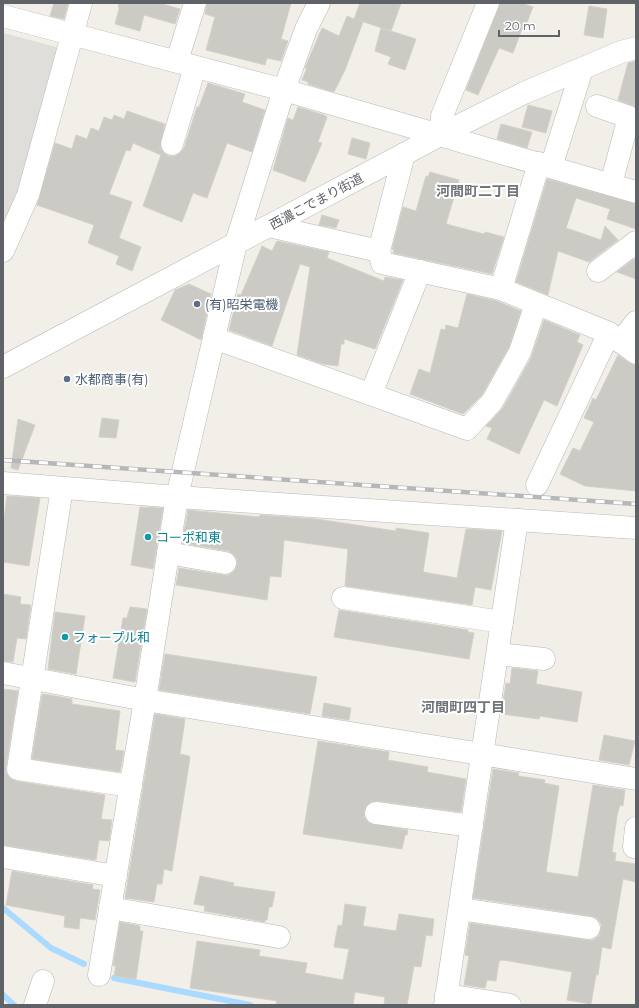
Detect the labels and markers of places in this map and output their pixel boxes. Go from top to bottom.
place label: (有)昭栄電機 [205,296,279,312]
marker: (有)昭栄電機 [192,299,202,309]
place label: 水都商事(有) [75,371,149,387]
marker: 水都商事(有) [62,374,72,384]
place label: コーポ和東 [156,529,221,545]
marker: コーポ和東 [143,532,153,542]
place label: フォープル和 [73,629,150,645]
marker: フォープル和 [60,632,70,642]

